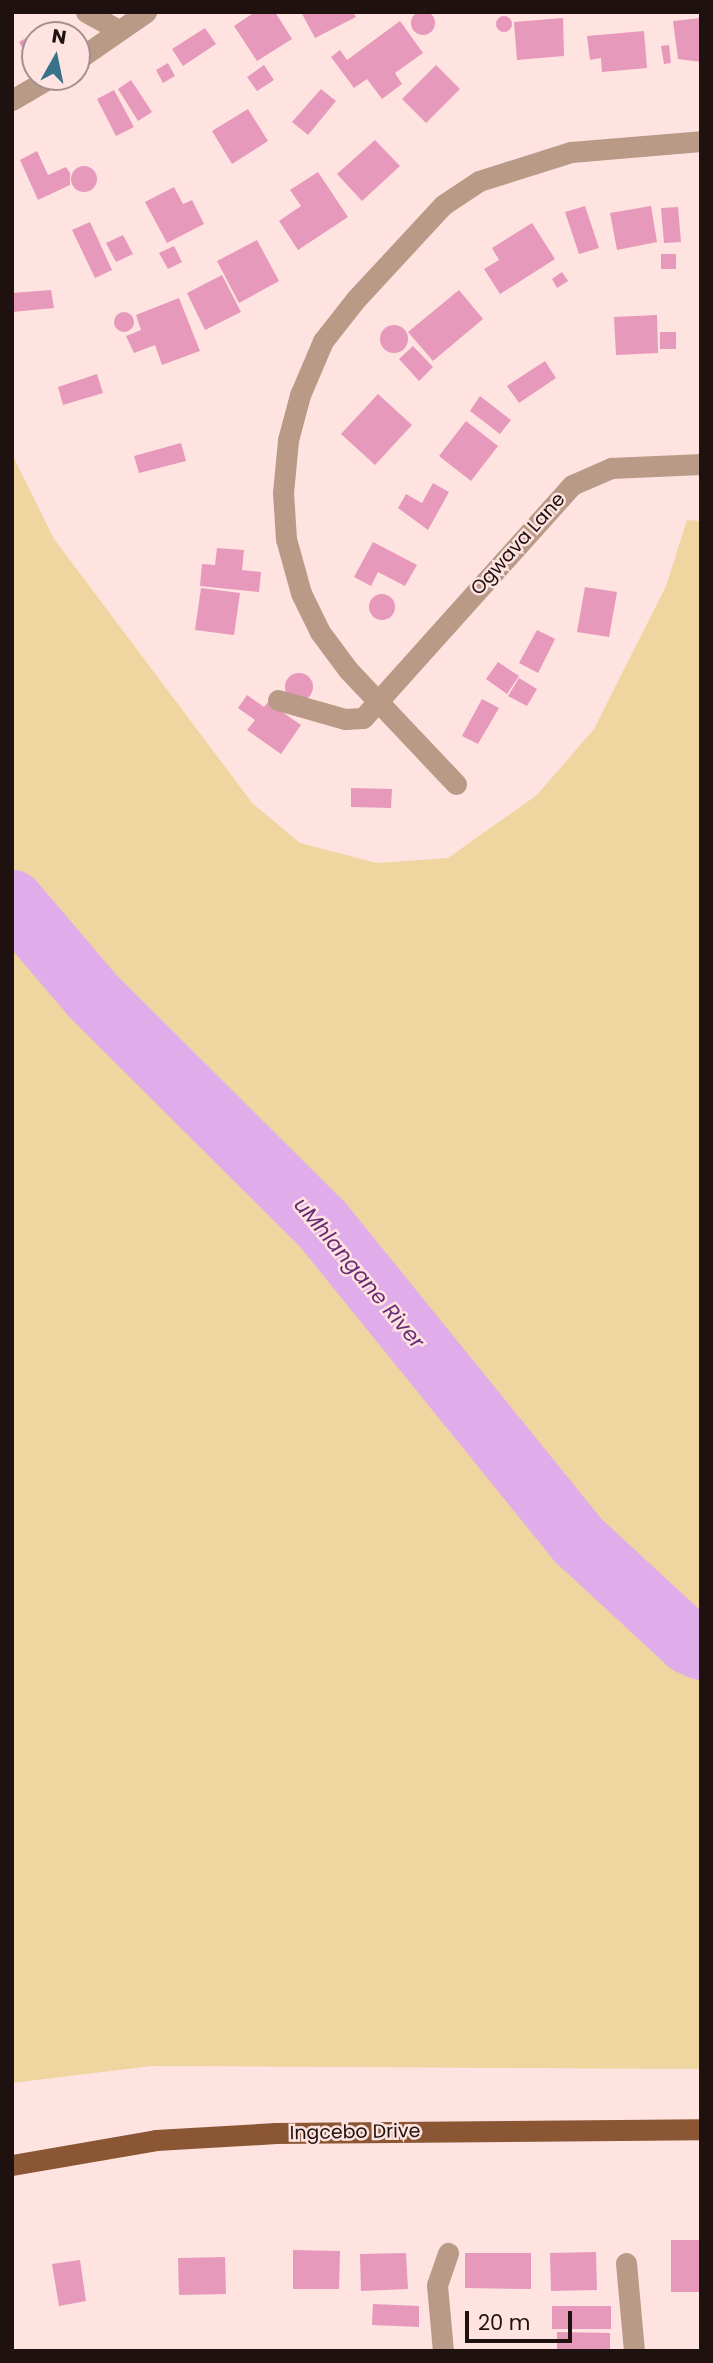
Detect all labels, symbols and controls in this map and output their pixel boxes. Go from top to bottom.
north arrow [21,21,91,91]
text: N [50,22,68,51]
street label: Ogwava Lane [466,488,570,600]
water label: uMhlangane River [288,1192,430,1354]
street label: Ingcebo Drive [289,2119,421,2145]
scale bar [468,2296,575,2340]
text: 20 m [478,2308,531,2337]

